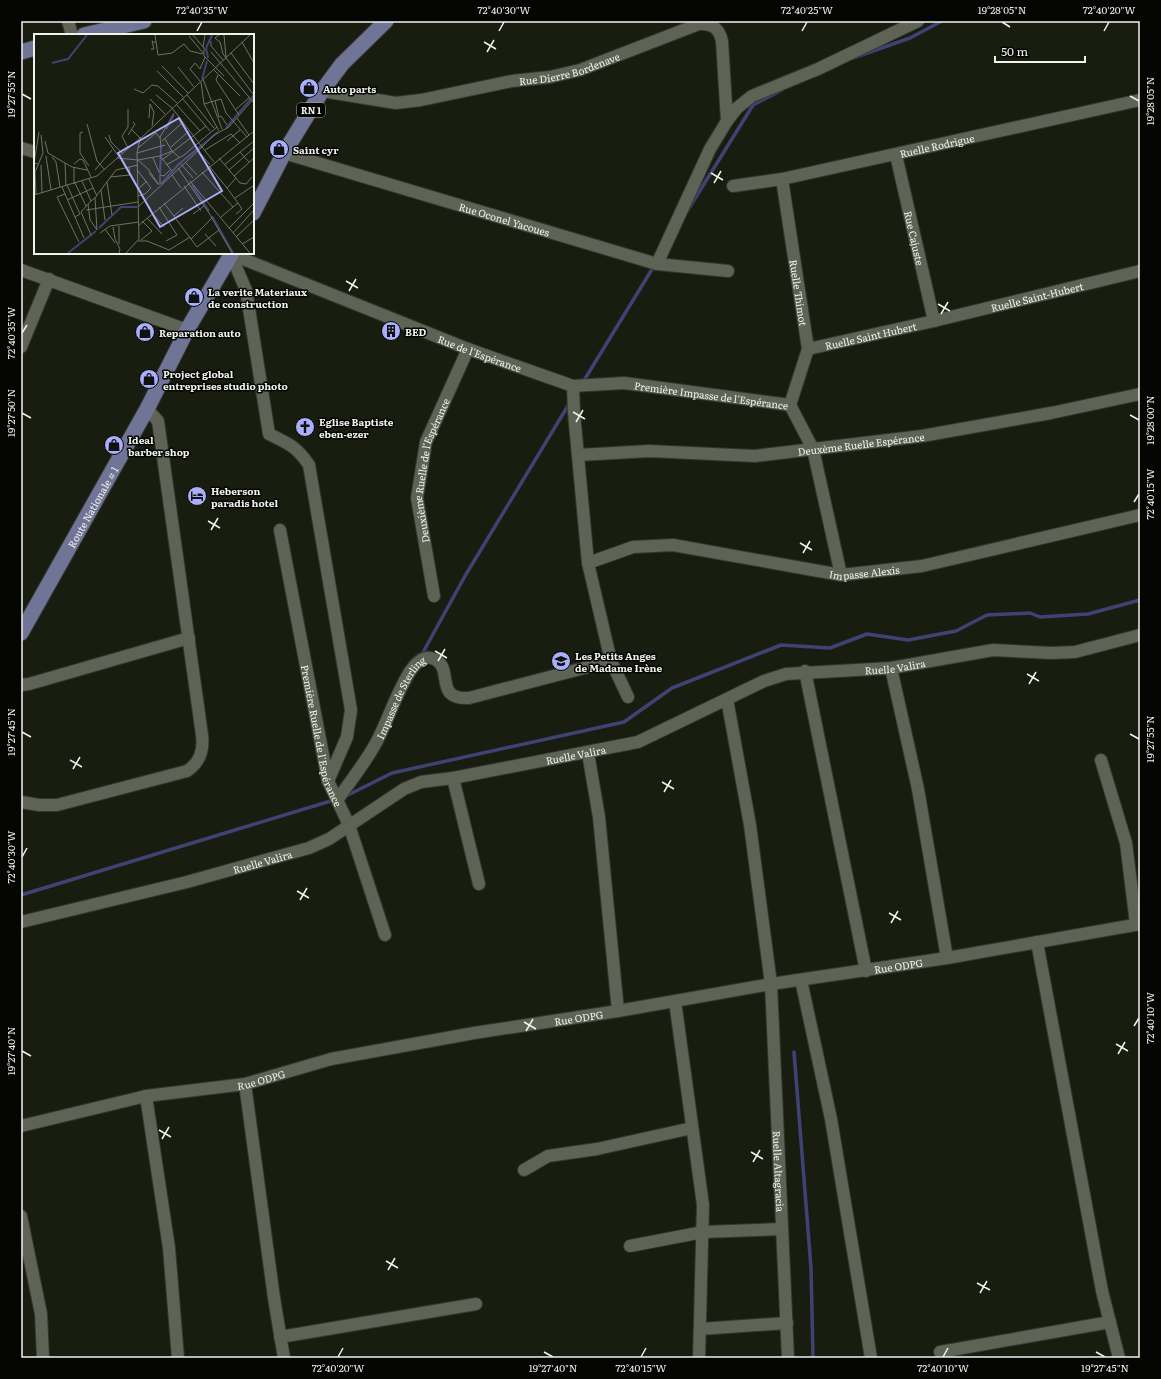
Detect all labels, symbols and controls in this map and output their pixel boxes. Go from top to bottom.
text: 72°40'35"W [176,2,228,17]
text: 72°40'30"W [477,2,531,17]
text: 72°40'25"W [781,2,833,17]
text: 19°28'05"N [978,2,1026,17]
text: 72°40'20"W [1083,2,1135,17]
inset map [34,34,254,254]
scale bar [995,38,1085,64]
text: 50 m [1001,42,1028,60]
street label: Rue Dierre Bordenave [518,48,622,88]
text: 19°27'55"N [3,70,18,118]
shop icon: Auto parts [298,77,320,99]
text: 19°28'05"N [1142,77,1157,125]
place label: Auto parts [323,81,376,96]
road number: RN 1 [297,103,325,117]
street label: Ruelle Rodrigue [898,129,976,160]
shop icon: Saint cyr [268,138,290,160]
place label: Saint cyr [293,142,339,157]
street label: Rue Oconel Yacoues [457,198,552,239]
street label: Rue Cajuste [901,209,928,267]
street label: Ruelle Thimot [787,258,812,327]
street label: Ruelle Saint-Hubert [989,278,1085,314]
place label: La verite Materiaux de construction [208,284,307,311]
shop icon: La verite Materiaux de construction [183,286,205,308]
text: 72°40'35"W [3,307,18,359]
street label: Ruelle Saint Hubert [823,318,918,353]
building icon: BED [380,320,402,342]
shop icon: Reparation auto [134,321,156,343]
place label: BED [405,324,427,339]
place label: Reparation auto [159,325,241,340]
street label: Rue de l'Espérance [436,330,524,375]
place label: Project global entreprises studio photo [163,366,288,393]
shop icon: Project global entreprises studio photo [138,368,160,390]
street label: Première Impasse de l'Espérance [633,377,789,412]
text: 19°27'50"N [3,389,18,437]
street label: Deuxième Ruelle de l'Espérance [409,395,453,544]
text: 19°28'00"N [1142,395,1157,445]
place label: Eglise Baptiste eben-ezer [319,414,394,441]
church icon: Eglise Baptiste eben-ezer [294,416,316,438]
street label: Deuxème Ruelle Espérance [797,428,925,458]
place label: Ideal barber shop [128,432,190,459]
shop icon: Ideal barber shop [103,434,125,456]
street label: Route Nationale # 1 [63,463,121,550]
text: 72°40'15"W [1142,468,1157,520]
place label: Heberson paradis hotel [211,483,278,510]
hotel icon: Heberson paradis hotel [186,485,208,507]
street label: Impasse Alexis [828,561,901,583]
place label: Les Petits Anges de Madame Irène [575,648,662,675]
school or university icon: Les Petits Anges de Madame Irène [550,650,572,672]
street label: Impasse de Sterling [372,651,428,741]
street label: Ruelle Valira [864,654,927,677]
street label: Première Ruelle de l'Espérance [298,663,347,809]
text: 19°27'45"N [3,708,18,756]
text: 19°27'55"N [1142,715,1157,763]
street label: Ruelle Valira [544,741,608,767]
text: 72°40'30"W [3,830,18,884]
street label: Ruelle Valira [231,845,294,876]
street label: Rue ODPG [873,954,924,976]
text: 72°40'10"W [1142,992,1157,1044]
street label: Rue ODPG [553,1006,605,1028]
text: 19°27'40"N [3,1027,18,1075]
street label: Rue ODPG [236,1065,287,1092]
street label: Ruelle Altagracia [770,1130,789,1213]
text: 72°40'20"W [312,1360,364,1375]
text: 19°27'40"N [529,1360,577,1375]
text: 72°40'15"W [616,1360,667,1375]
text: 72°40'10"W [917,1360,969,1375]
text: 19°27'45"N [1081,1360,1129,1375]

